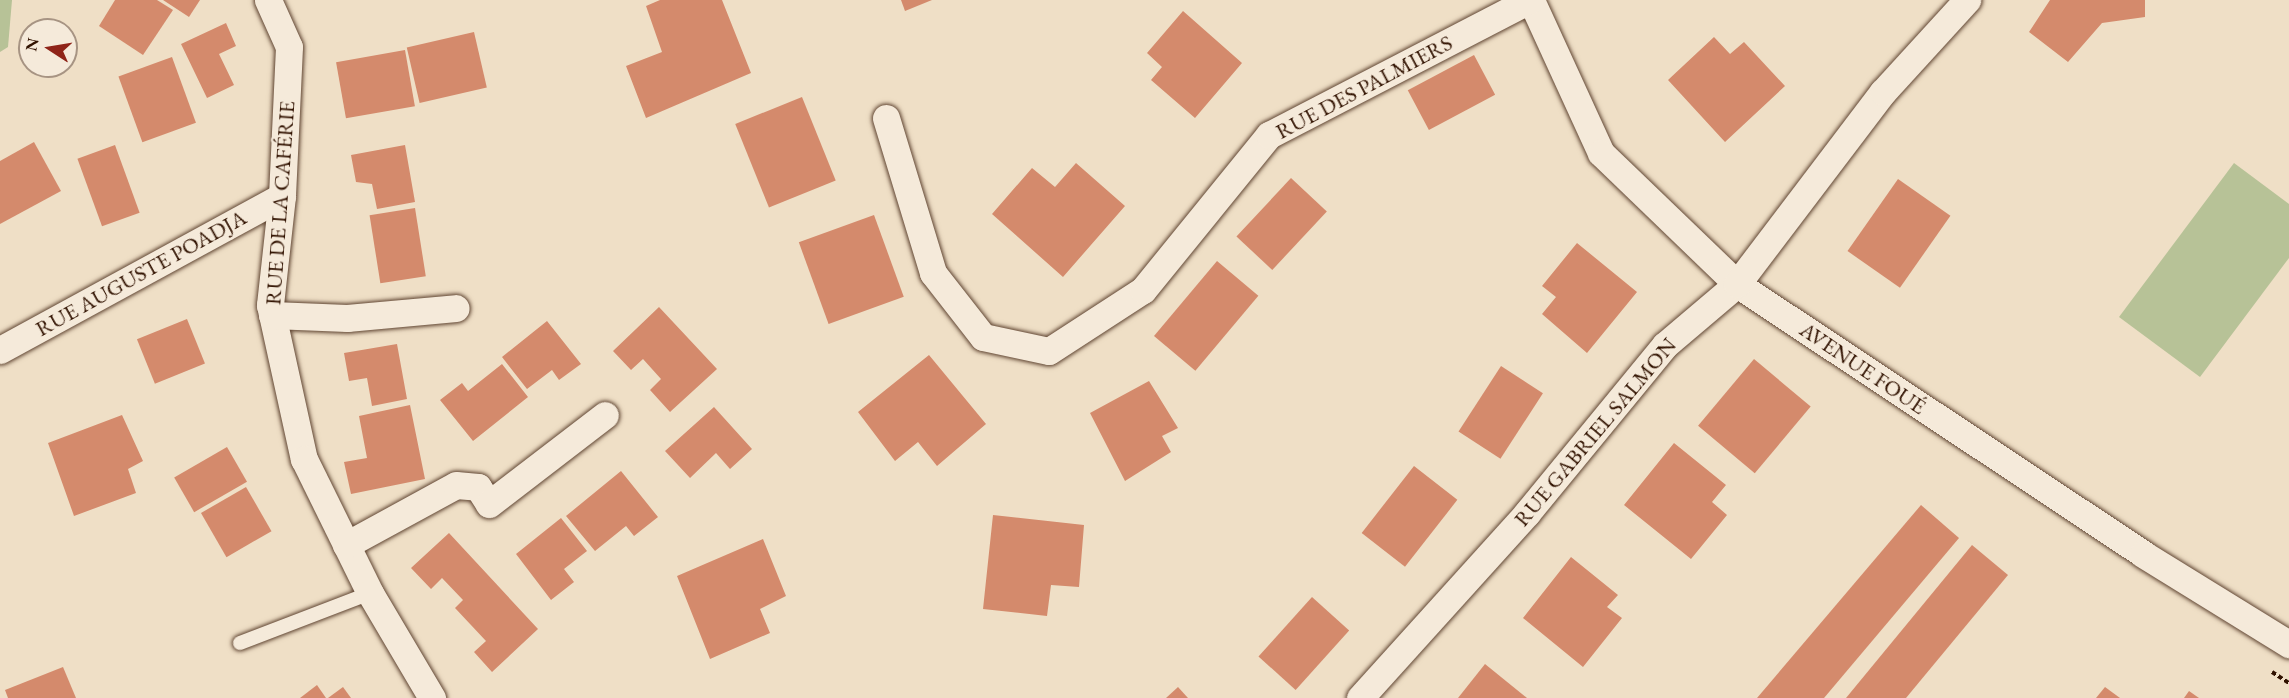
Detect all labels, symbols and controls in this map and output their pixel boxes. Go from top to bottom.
north arrow [18,18,78,78]
street label: RUE DES PALMIERS [1271,29,1457,145]
text: N [20,36,43,53]
street label: RUE DE LA CAFÉRIE [260,100,300,306]
street label: RUE AUGUSTE POADJA [31,204,251,342]
street label: AVENUE FOUÉ [1795,316,1931,420]
street label: RUE GABRIEL SALMON [1508,332,1682,532]

